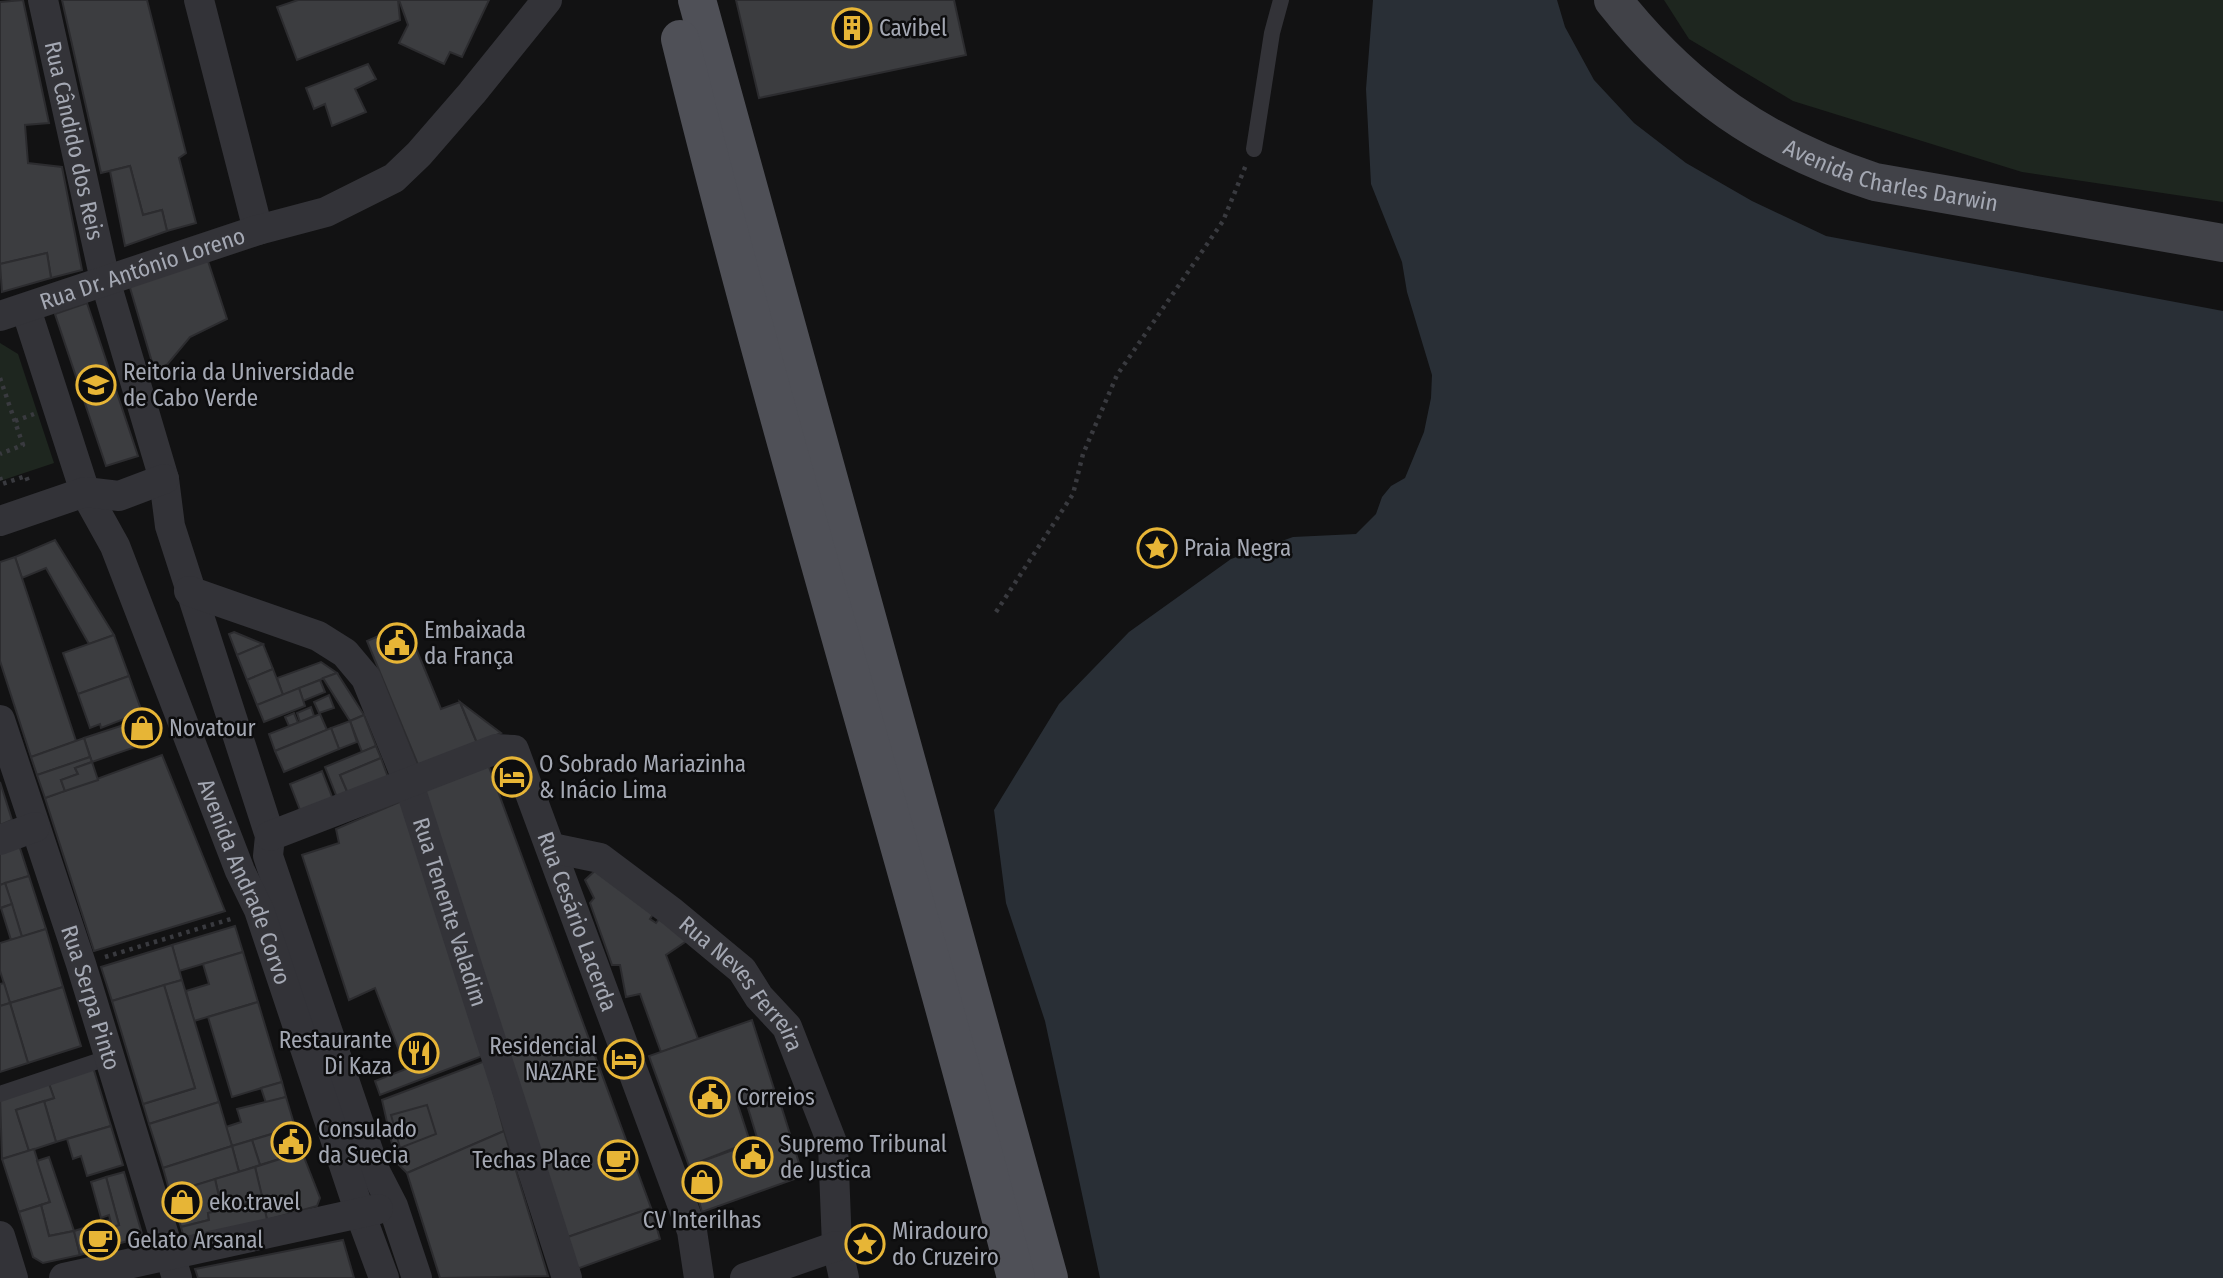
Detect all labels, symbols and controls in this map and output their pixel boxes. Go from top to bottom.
building icon: Cavibel [831,7,873,49]
place label: Cavibel [879,14,947,42]
street label: Rua Cândido dos Reis [39,38,110,243]
street label: Avenida Charles Darwin [1779,133,2000,217]
street label: Rua Dr. António Loreno [36,221,249,316]
place label: Reitoria da Universidade de Cabo Verde [123,358,355,412]
school or university icon: Reitoria da Universidade de Cabo Verde [75,364,117,406]
place icon: Praia Negra [1136,527,1178,569]
place label: Praia Negra [1184,534,1291,562]
place label: Embaixada da França [424,616,526,670]
public building icon: Embaixada da França [376,622,418,664]
shop icon: Novatour [121,707,163,749]
place label: Novatour [169,714,255,742]
place label: O Sobrado Mariazinha & Inácio Lima [539,750,746,804]
hotel icon: O Sobrado Mariazinha & Inácio Lima [491,756,533,798]
street label: Avenida Andrade Corvo [192,775,297,988]
street label: Rua Tenente Valadim [407,814,493,1010]
street label: Rua Cesário Lacerda [531,828,623,1015]
street label: Rua Neves Ferreira [673,910,809,1055]
street label: Rua Serpa Pinto [55,922,127,1073]
place label: Restaurante Di Kaza [279,1026,392,1080]
restaurant icon: Restaurante Di Kaza [398,1032,440,1074]
place label: Residencial NAZARE [489,1032,597,1086]
hotel icon: Residencial NAZARE [603,1038,645,1080]
public building icon: Correios [689,1076,731,1118]
place label: Correios [737,1083,815,1111]
place label: Consulado da Suecia [318,1115,417,1169]
public building icon: Consulado da Suecia [270,1121,312,1163]
place label: Supremo Tribunal de Justica [780,1130,947,1184]
public building icon: Supremo Tribunal de Justica [732,1136,774,1178]
cafe icon: Techas Place [597,1139,639,1181]
place label: Techas Place [472,1146,591,1174]
shop icon: CV Interilhas [681,1161,723,1203]
shop icon: eko.travel [161,1181,203,1223]
place label: eko.travel [209,1188,300,1216]
place label: CV Interilhas [643,1206,761,1234]
place label: Miradouro do Cruzeiro [892,1217,999,1271]
cafe icon: Gelato Arsanal [79,1219,121,1261]
place icon: Miradouro do Cruzeiro [844,1223,886,1265]
place label: Gelato Arsanal [127,1226,263,1254]

